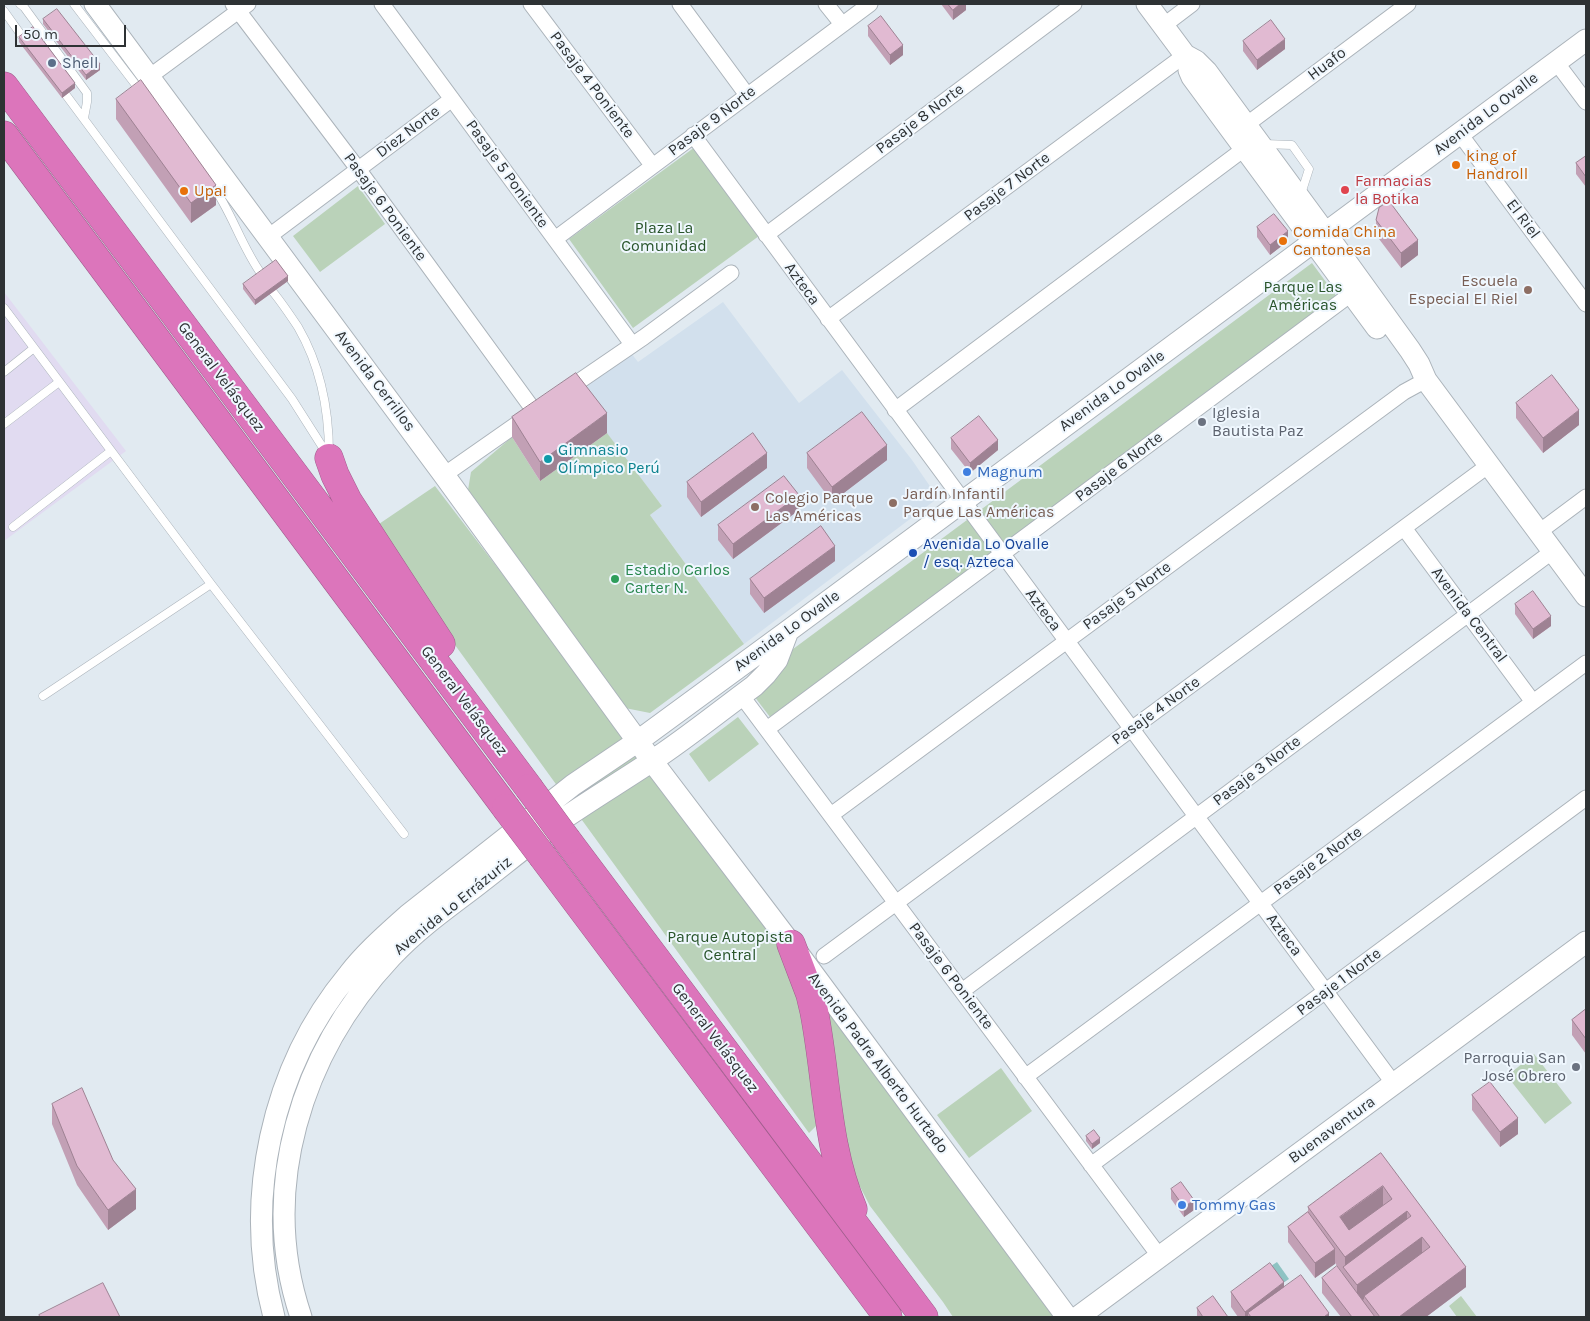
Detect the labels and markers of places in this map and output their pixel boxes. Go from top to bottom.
place label: Shell [62,53,99,73]
marker: Shell [46,57,58,69]
place label: king of Handroll [1466,146,1528,184]
marker: king of Handroll [1450,159,1462,171]
place label: Farmacias la Botika [1355,171,1432,209]
place label: Upa! [194,181,227,201]
marker: Farmacias la Botika [1339,184,1351,196]
marker: Upa! [178,185,190,197]
place label: Comida China Cantonesa [1293,222,1396,260]
marker: Comida China Cantonesa [1277,235,1289,247]
place label: Escuela Especial El Riel [1408,271,1518,309]
marker: Escuela Especial El Riel [1522,284,1534,296]
place label: Iglesia Bautista Paz [1212,403,1304,441]
marker: Iglesia Bautista Paz [1196,416,1208,428]
place label: Gimnasio Olímpico Perú [558,440,660,478]
marker: Gimnasio Olímpico Perú [542,453,554,465]
place label: Magnum [977,462,1043,482]
marker: Magnum [961,466,973,478]
place label: Jardín Infantil Parque Las Américas [903,484,1054,522]
place label: Colegio Parque Las Américas [765,488,873,526]
marker: Jardín Infantil Parque Las Américas [887,497,899,509]
marker: Colegio Parque Las Américas [749,501,761,513]
place label: Avenida Lo Ovalle / esq. Azteca [923,534,1049,572]
marker: Avenida Lo Ovalle / esq. Azteca [907,547,919,559]
place label: Estadio Carlos Carter N. [625,560,730,598]
marker: Estadio Carlos Carter N. [609,573,621,585]
place label: Parroquia San José Obrero [1463,1048,1566,1086]
marker: Parroquia San José Obrero [1570,1061,1582,1073]
place label: Tommy Gas [1192,1195,1276,1215]
marker: Tommy Gas [1176,1199,1188,1211]

